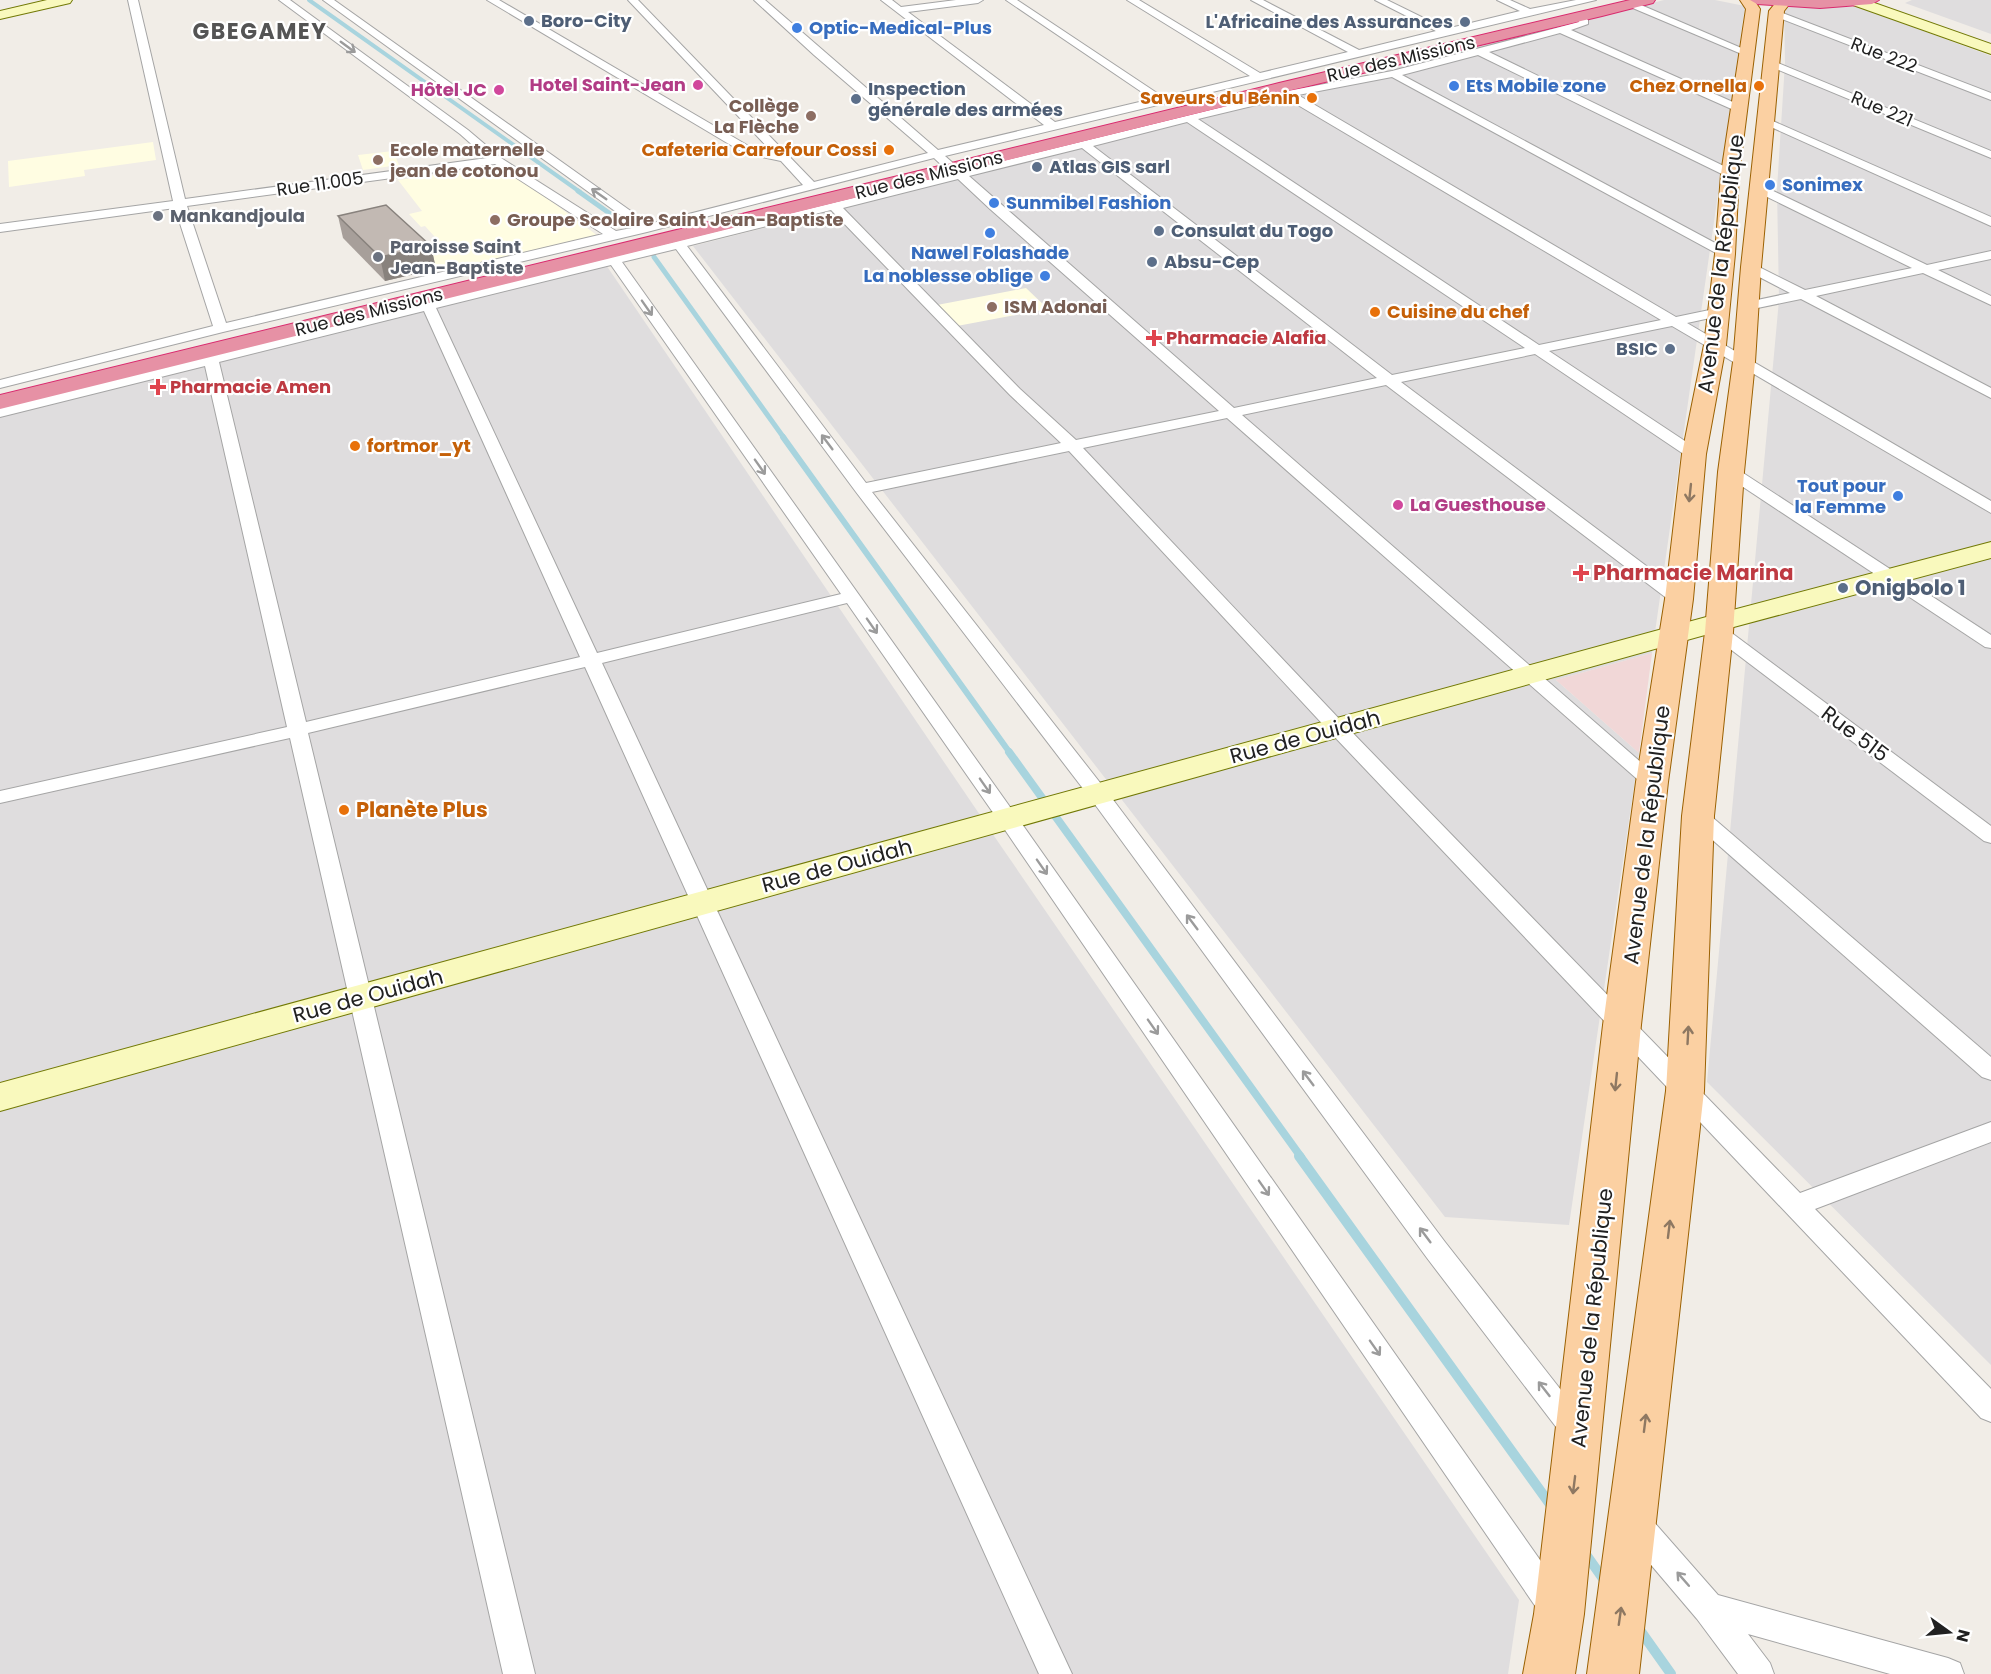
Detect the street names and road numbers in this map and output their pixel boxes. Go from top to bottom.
street label: Rue des Missions [1324,29,1478,88]
street label: Rue 222 [1847,30,1921,79]
street label: Rue 221 [1847,84,1917,133]
street label: Avenue de la République [1690,133,1751,395]
street label: Rue des Missions [852,144,1005,205]
street label: Rue 11.005 [275,165,365,202]
street label: Rue des Missions [292,281,445,342]
street label: Rue 515 [1815,699,1895,769]
street label: Rue de Ouidah [1226,703,1383,771]
street label: Avenue de la République [1616,704,1677,966]
street label: Rue de Ouidah [758,832,915,900]
street label: Rue de Ouidah [289,962,446,1030]
street label: Avenue de la République [1563,1187,1620,1449]

